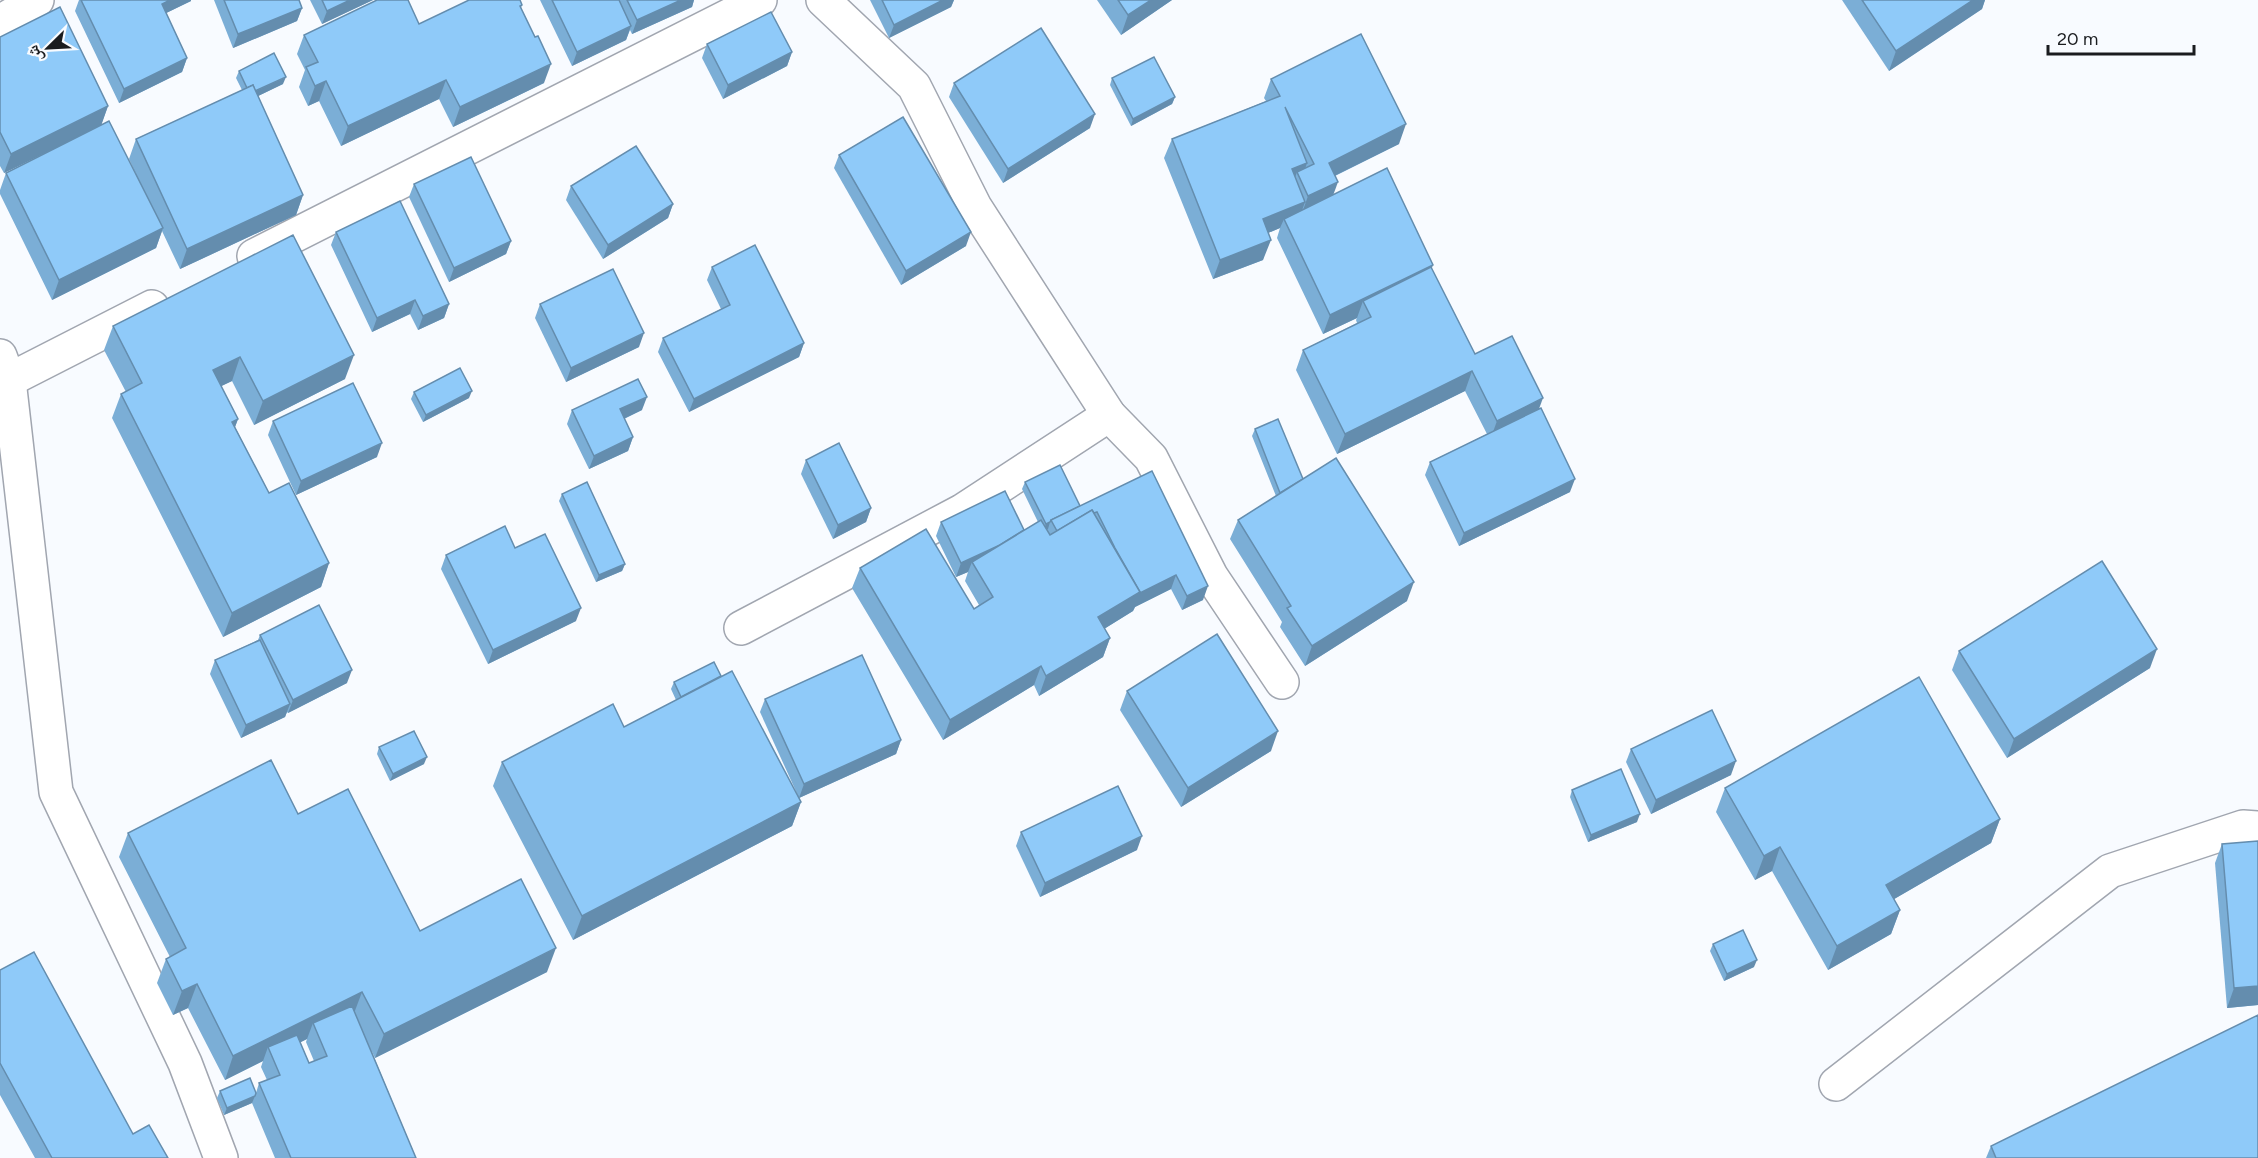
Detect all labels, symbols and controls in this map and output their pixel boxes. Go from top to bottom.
north arrow [18,18,78,78]
scale bar [2048,18,2194,56]
text: 20 m [2057,28,2098,50]
text: ش [23,42,47,66]

